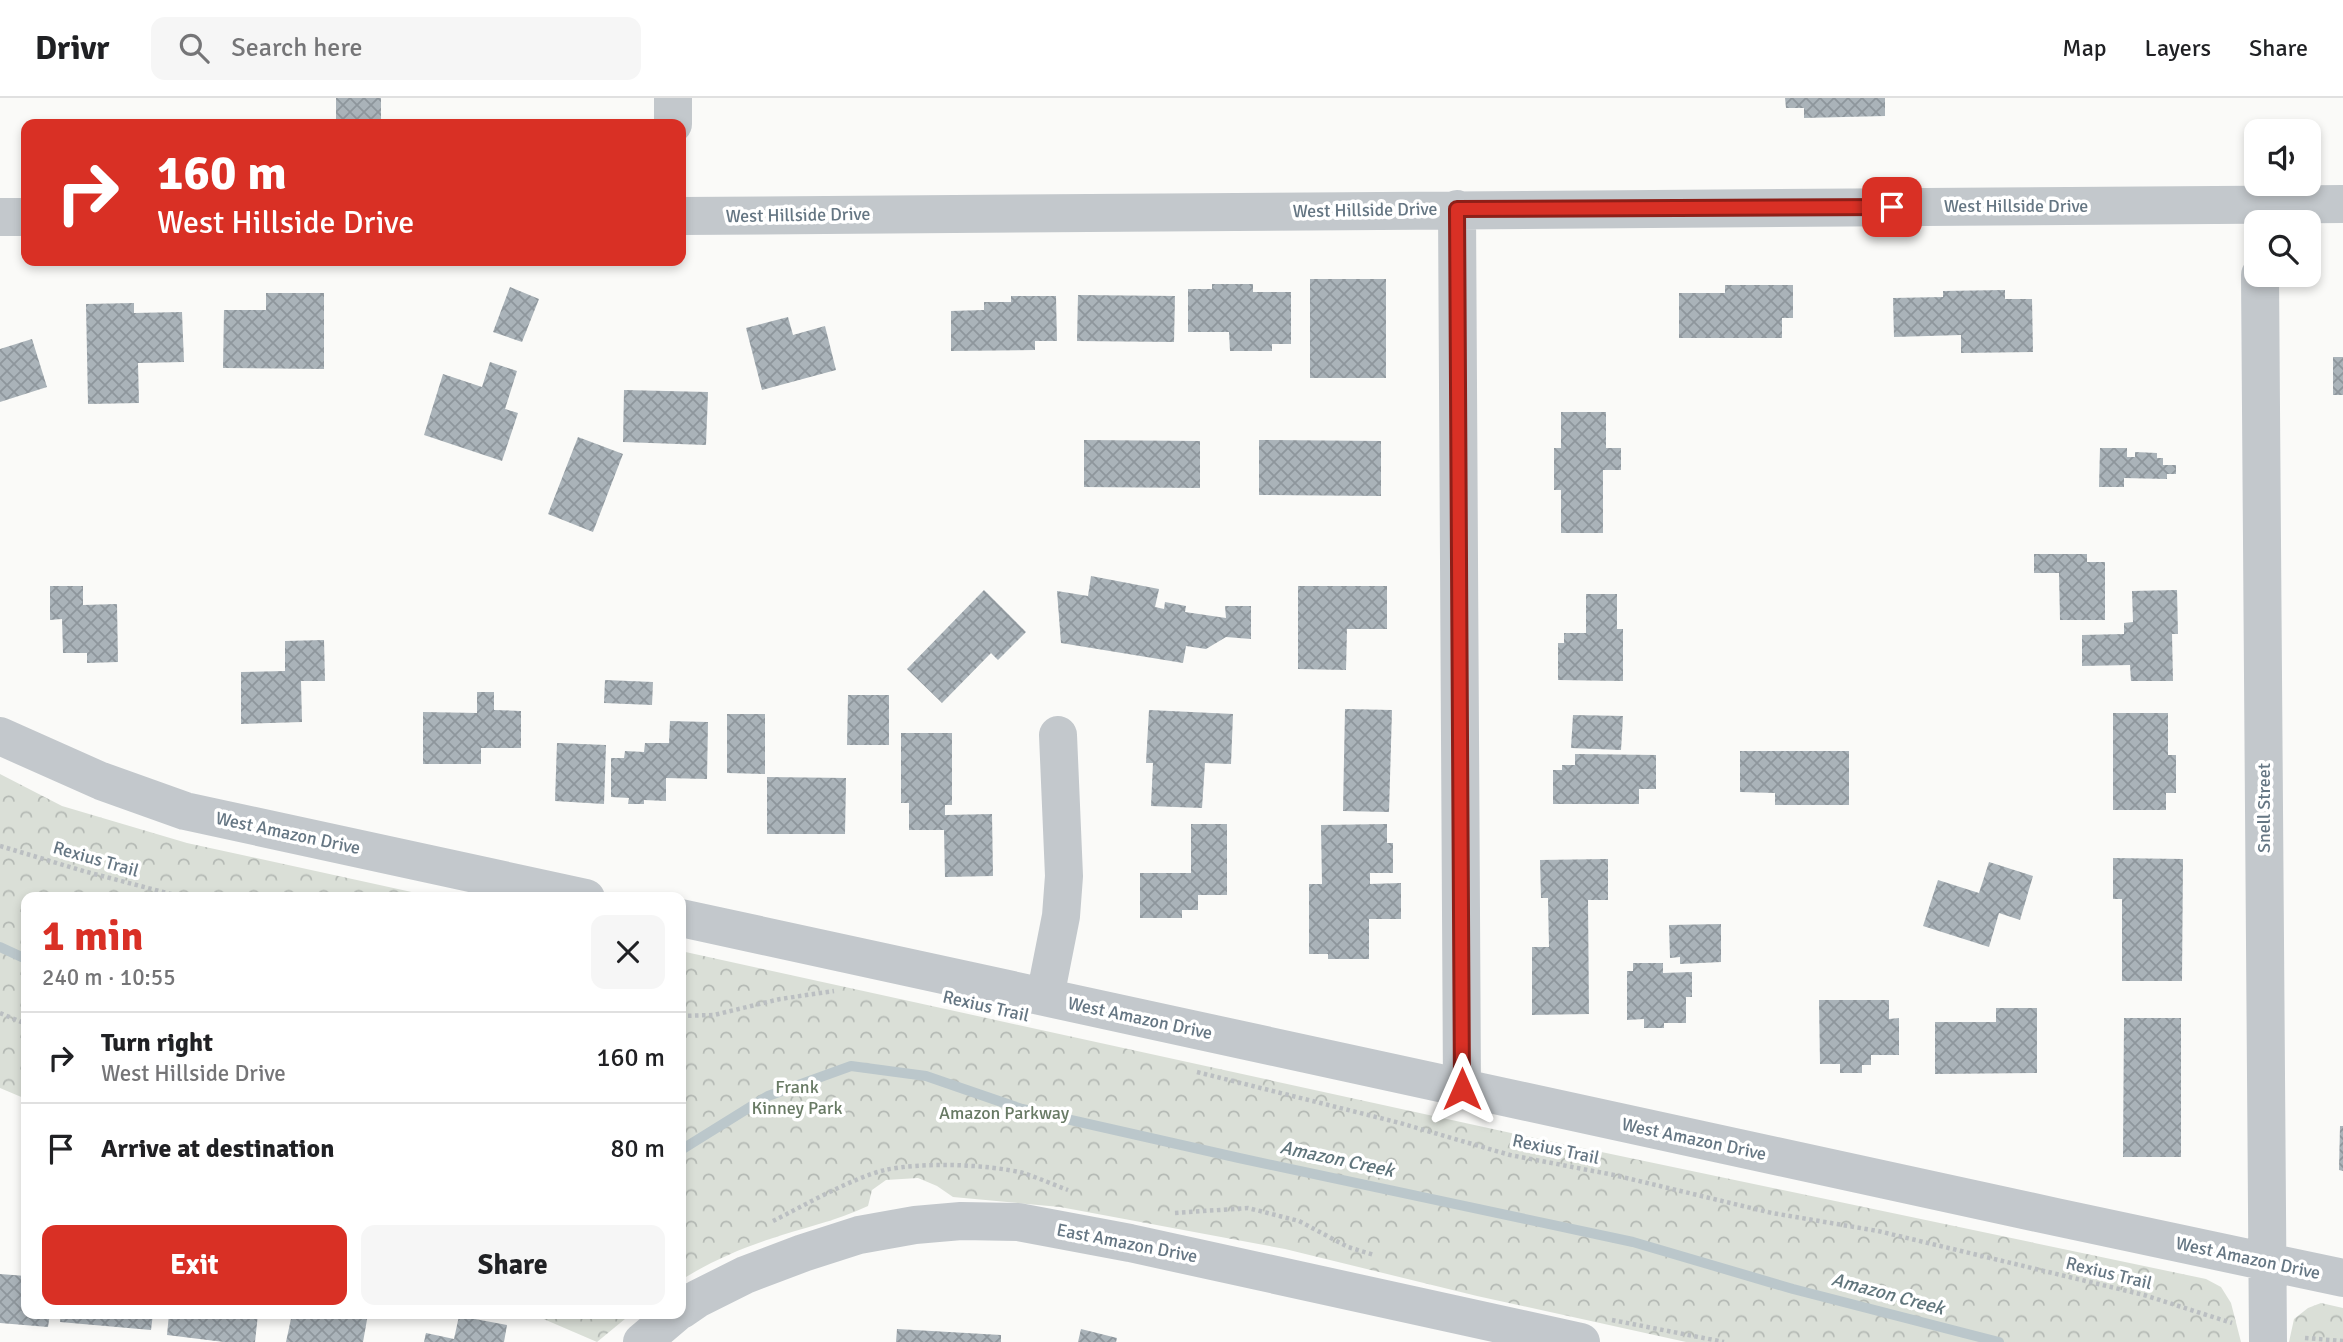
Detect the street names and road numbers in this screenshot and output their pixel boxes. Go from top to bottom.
street label: West Hillside Drive [1944,195,2088,217]
street label: West Hillside Drive [1292,198,1438,222]
street label: West Hillside Drive [725,203,871,227]
street label: Snell Street [2253,763,2275,853]
street label: West Amazon Drive [214,807,362,859]
street label: Rexius Trail [51,836,141,882]
street label: Rexius Trail [941,985,1031,1027]
street label: West Amazon Drive [1066,992,1214,1044]
street label: West Amazon Drive [1620,1113,1768,1165]
street label: Rexius Trail [1511,1129,1601,1169]
street label: East Amazon Drive [1055,1219,1199,1267]
street label: West Amazon Drive [2174,1232,2322,1284]
street label: Rexius Trail [2064,1252,2154,1294]

